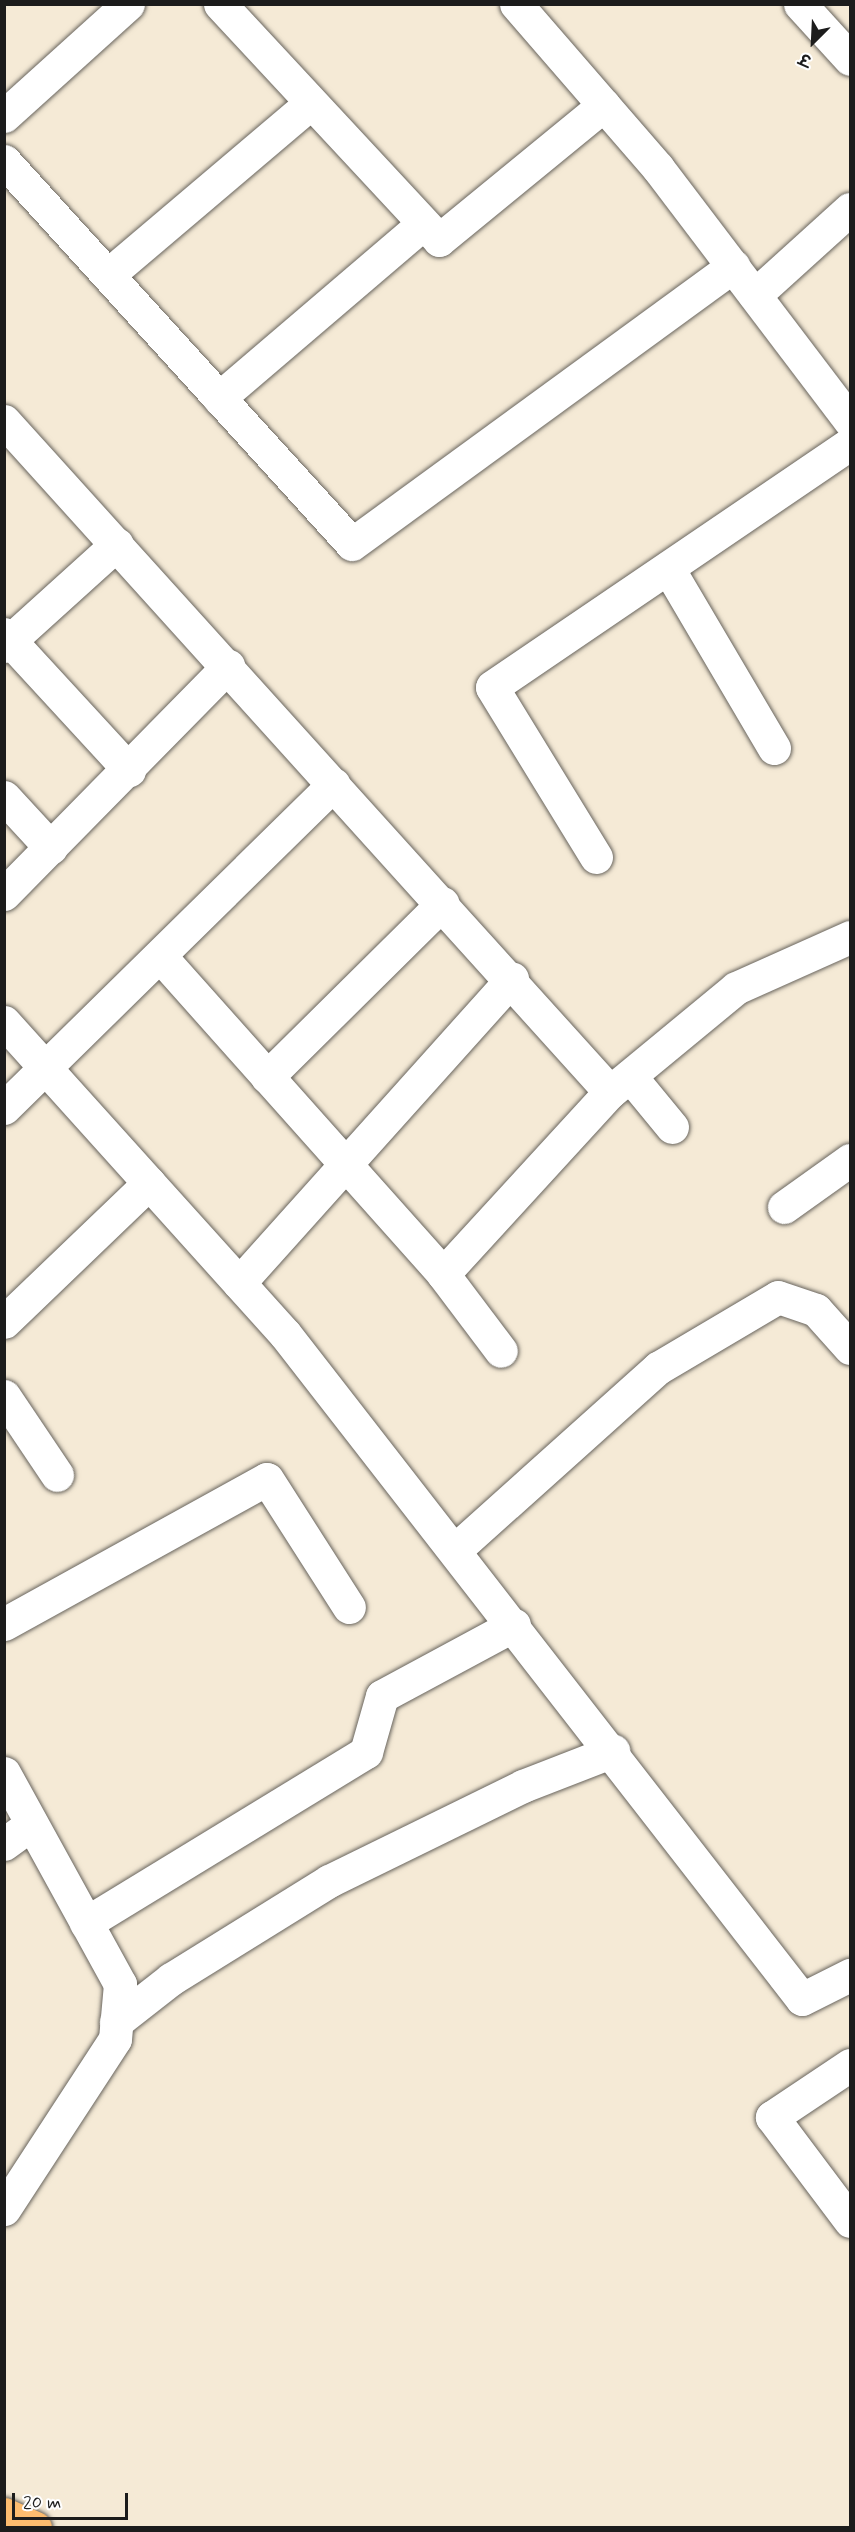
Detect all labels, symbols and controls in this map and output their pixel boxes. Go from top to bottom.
north arrow [783,12,843,72]
text: उ [796,47,815,71]
scale bar [15,2481,130,2519]
text: 20 m [23,2491,61,2515]

